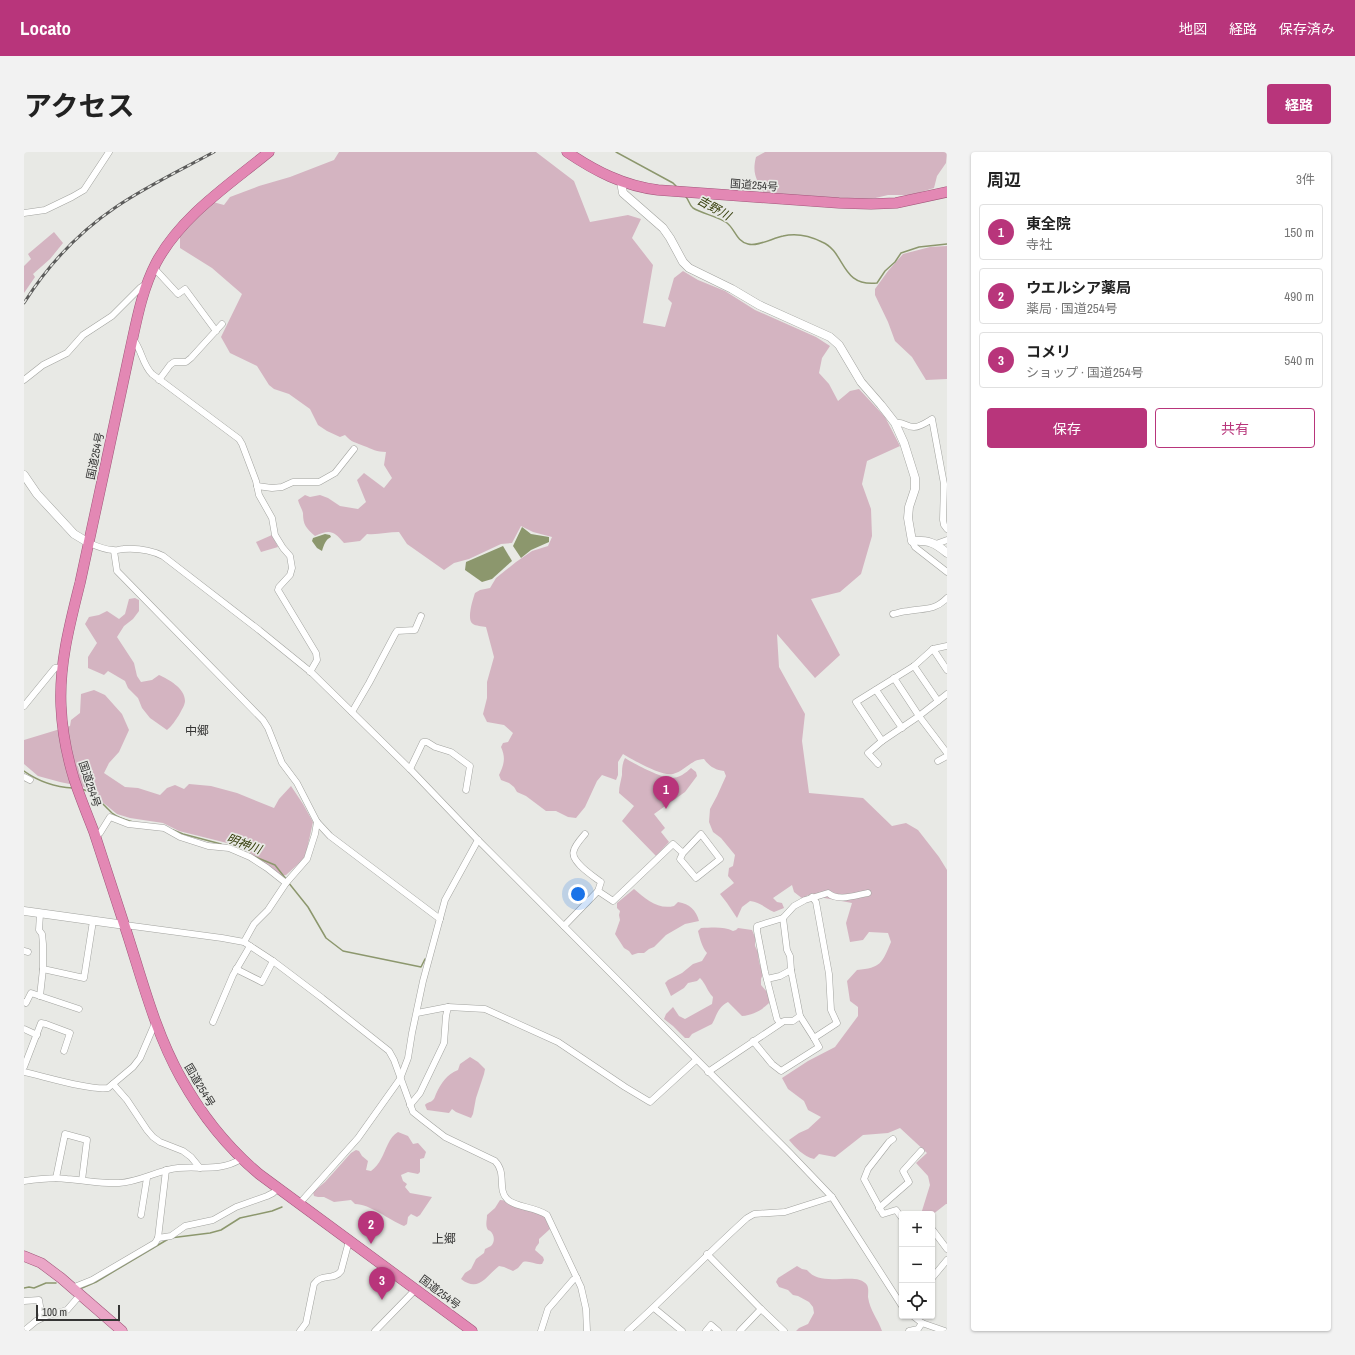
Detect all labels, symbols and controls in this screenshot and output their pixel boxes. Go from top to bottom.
text: Locato [20,15,71,41]
text: 地図 [1179,20,1207,38]
text: 経路 [1229,20,1257,38]
text: 保存済み [1279,20,1335,38]
button: 経路 [1267,84,1331,124]
text: アクセス [24,87,135,125]
text: 周辺 [987,168,1021,191]
text: 3件 [1296,171,1315,188]
street label: 国道254号 [730,176,778,194]
water label: 吉野川 [694,192,735,225]
text: 東全院 [1026,213,1071,234]
text: 1 [998,224,1004,241]
text: 150 m [1284,224,1314,241]
text: 寺社 [1026,236,1052,253]
text: ウエルシア薬局 [1026,277,1131,298]
text: 2 [998,288,1004,305]
text: 490 m [1284,288,1314,305]
text: 薬局 · 国道254号 [1026,300,1118,317]
text: コメリ [1026,341,1071,362]
text: 3 [998,352,1004,369]
text: 540 m [1284,352,1314,369]
text: ショップ · 国道254号 [1026,364,1144,381]
button: 保存 [987,408,1147,448]
button: 共有 [1155,408,1315,448]
street label: 国道254号 [83,431,107,481]
district label: 中郷 [185,723,209,739]
street label: 国道254号 [76,759,104,809]
pin: 1 [653,776,679,809]
water label: 明神川 [224,830,266,858]
your location [568,884,588,904]
street label: 国道254号 [182,1061,218,1109]
pin: 2 [358,1211,384,1244]
map controls [899,1211,935,1319]
button: + [899,1211,935,1247]
district label: 上郷 [432,1231,456,1247]
button: − [899,1247,935,1283]
pin: 3 [369,1267,395,1300]
street label: 国道254号 [417,1272,463,1312]
button: locate [899,1283,935,1319]
scale bar [36,1303,120,1322]
text: 100 m [42,1305,67,1319]

